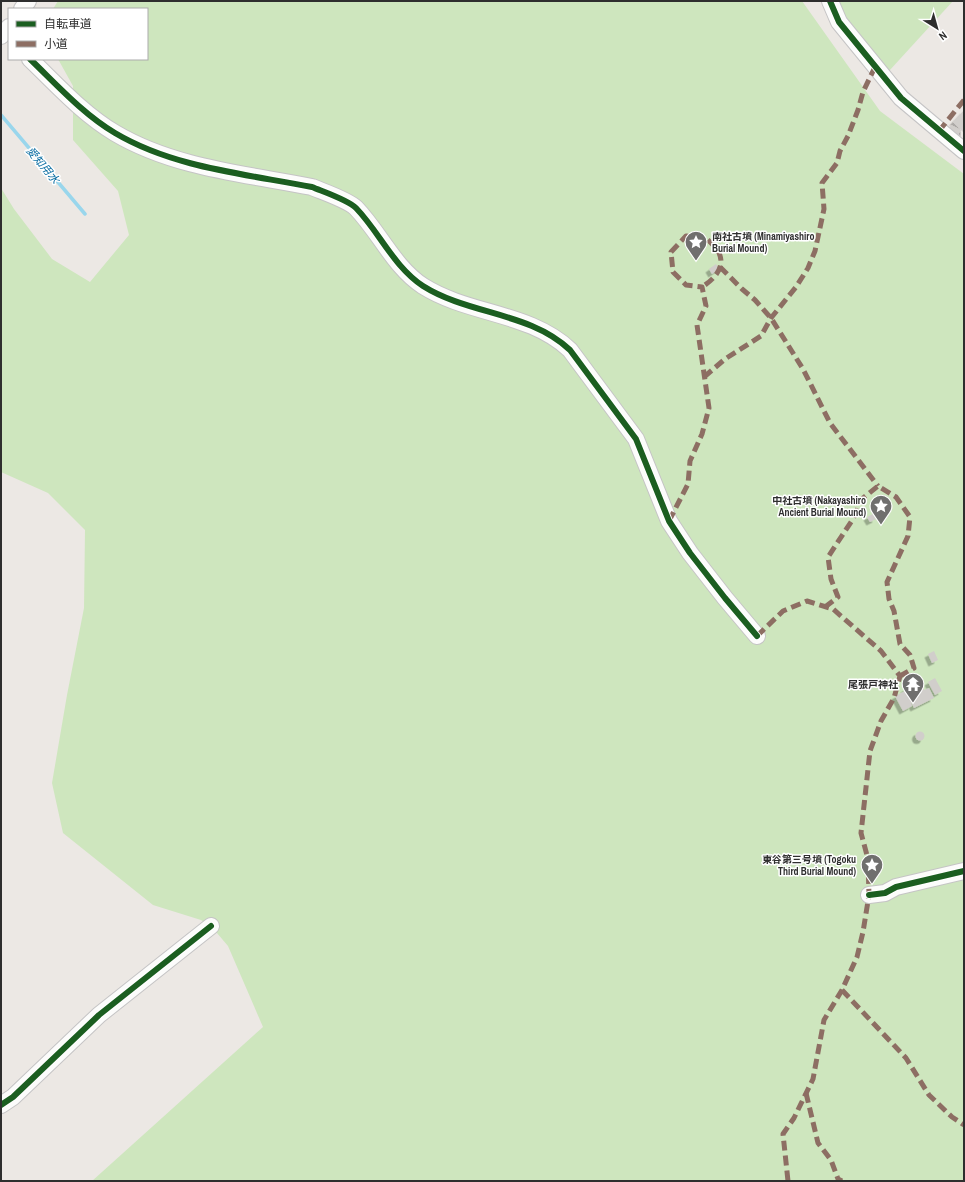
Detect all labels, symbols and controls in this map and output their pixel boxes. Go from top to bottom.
legend [8,8,148,60]
north arrow [917,8,957,48]
text: 自転車道 [44,16,92,32]
text: N [936,28,950,44]
text: 小道 [44,36,68,52]
water label: 愛知用水 [23,144,63,187]
place icon: 南社古墳 (Minamiyashiro Burial Mound) [683,229,709,262]
place label: 南社古墳 (Minamiyashiro Burial Mound) [712,230,814,255]
place icon: 中社古墳 (Nakayashiro Ancient Burial Mound) [868,493,894,526]
place label: 中社古墳 (Nakayashiro Ancient Burial Mound) [772,494,866,519]
temple icon: 尾張戸神社 [900,671,926,704]
place label: 尾張戸神社 [848,678,899,691]
place icon: 東谷第三号墳 (Togoku Third Burial Mound) [859,852,885,885]
place label: 東谷第三号墳 (Togoku Third Burial Mound) [762,853,856,878]

